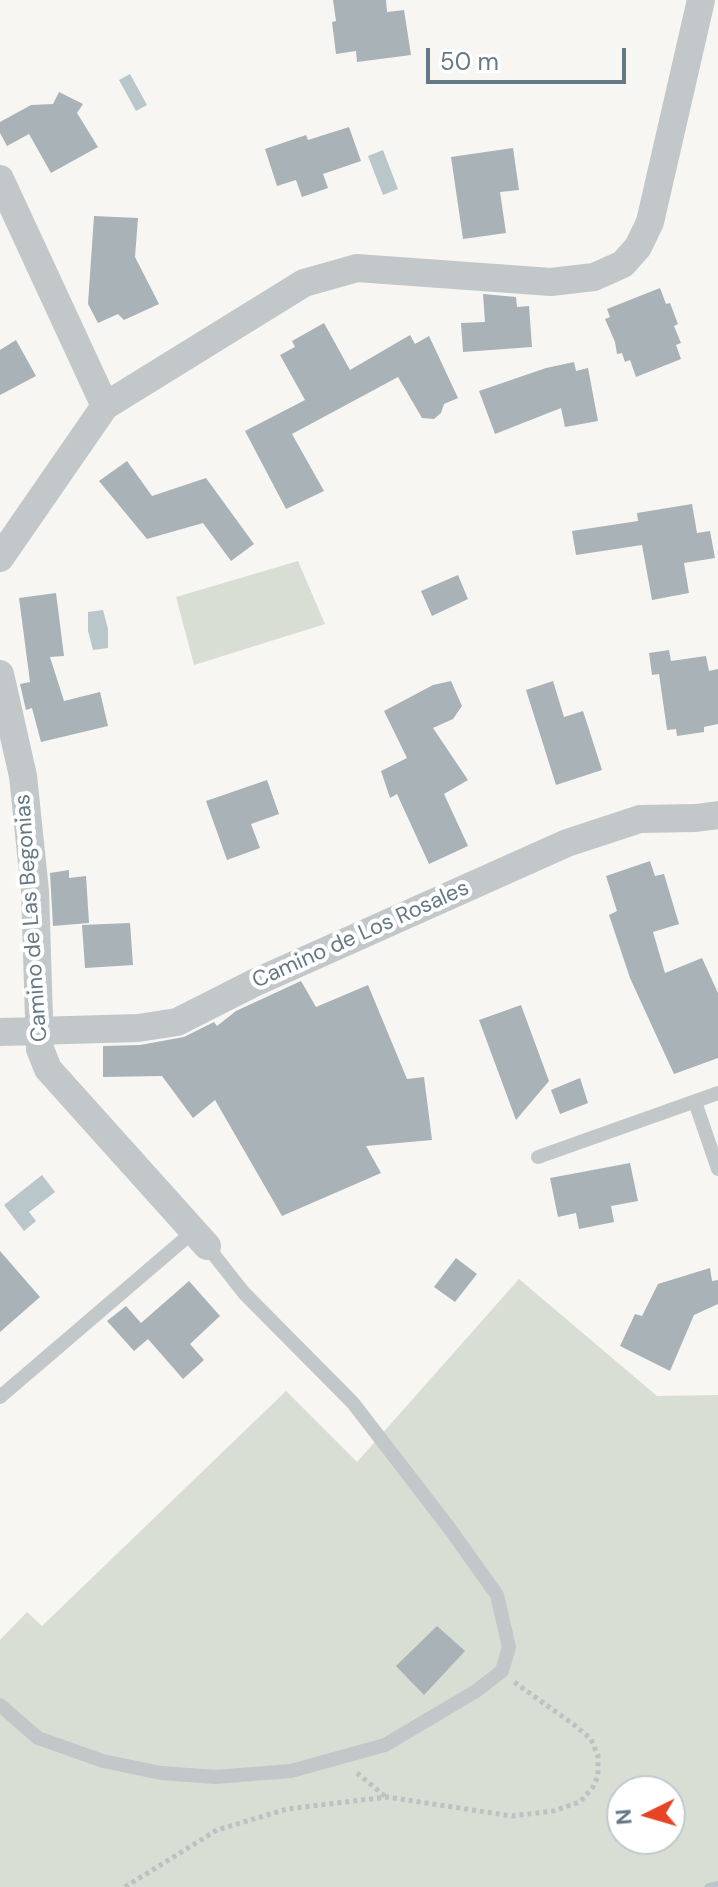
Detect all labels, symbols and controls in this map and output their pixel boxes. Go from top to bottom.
scale bar [430,32,630,82]
text: 50 m [440,46,499,77]
street label: Camino de Las Begonias [10,793,54,1043]
street label: Camino de Los Rosales [249,875,473,995]
north arrow [606,1775,686,1855]
text: N [608,1808,639,1826]

